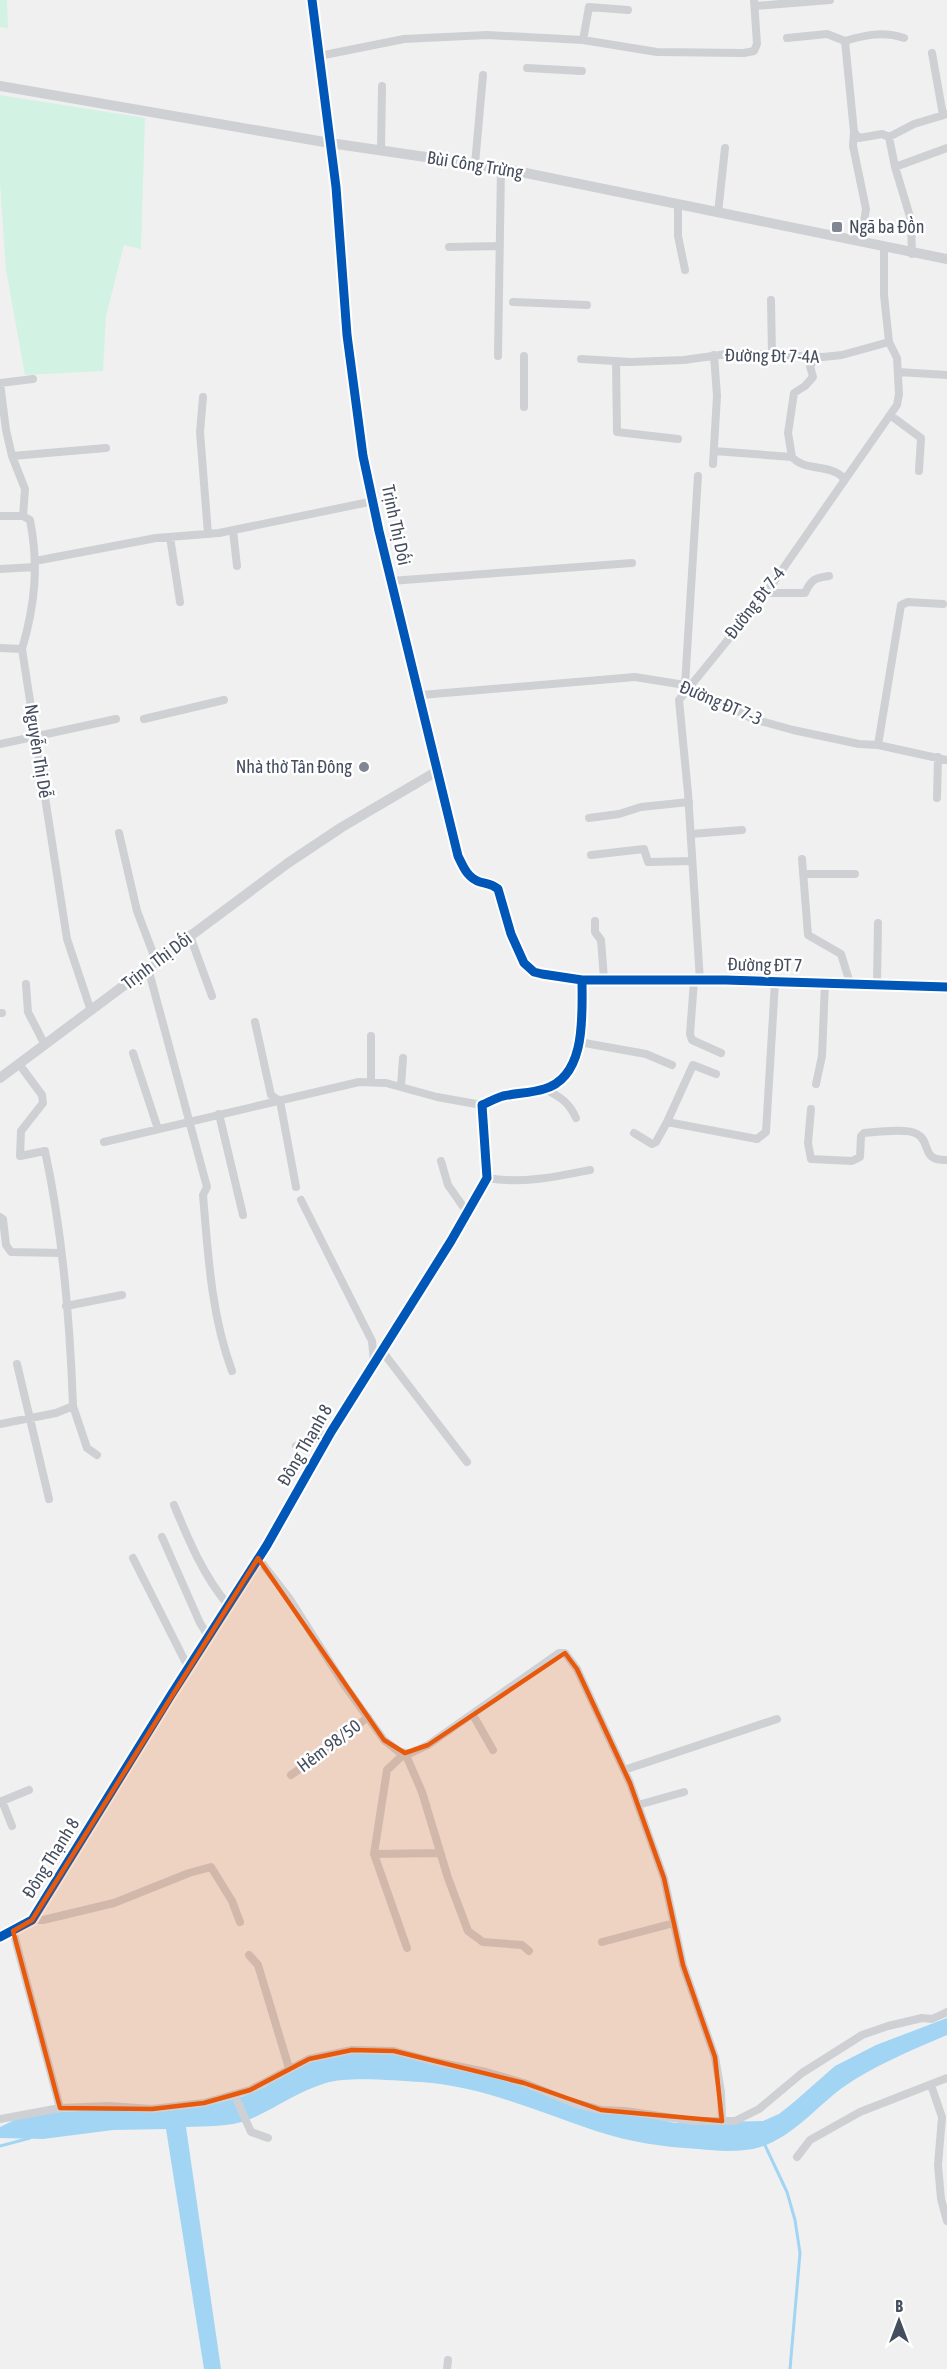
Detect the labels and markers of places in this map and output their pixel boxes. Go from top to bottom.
place label: Ngã ba Đồn [849,215,924,237]
marker: Ngã ba Đồn [830,220,844,234]
place label: Nhà thờ Tân Đông [236,756,352,777]
marker: Nhà thờ Tân Đông [357,760,371,774]

